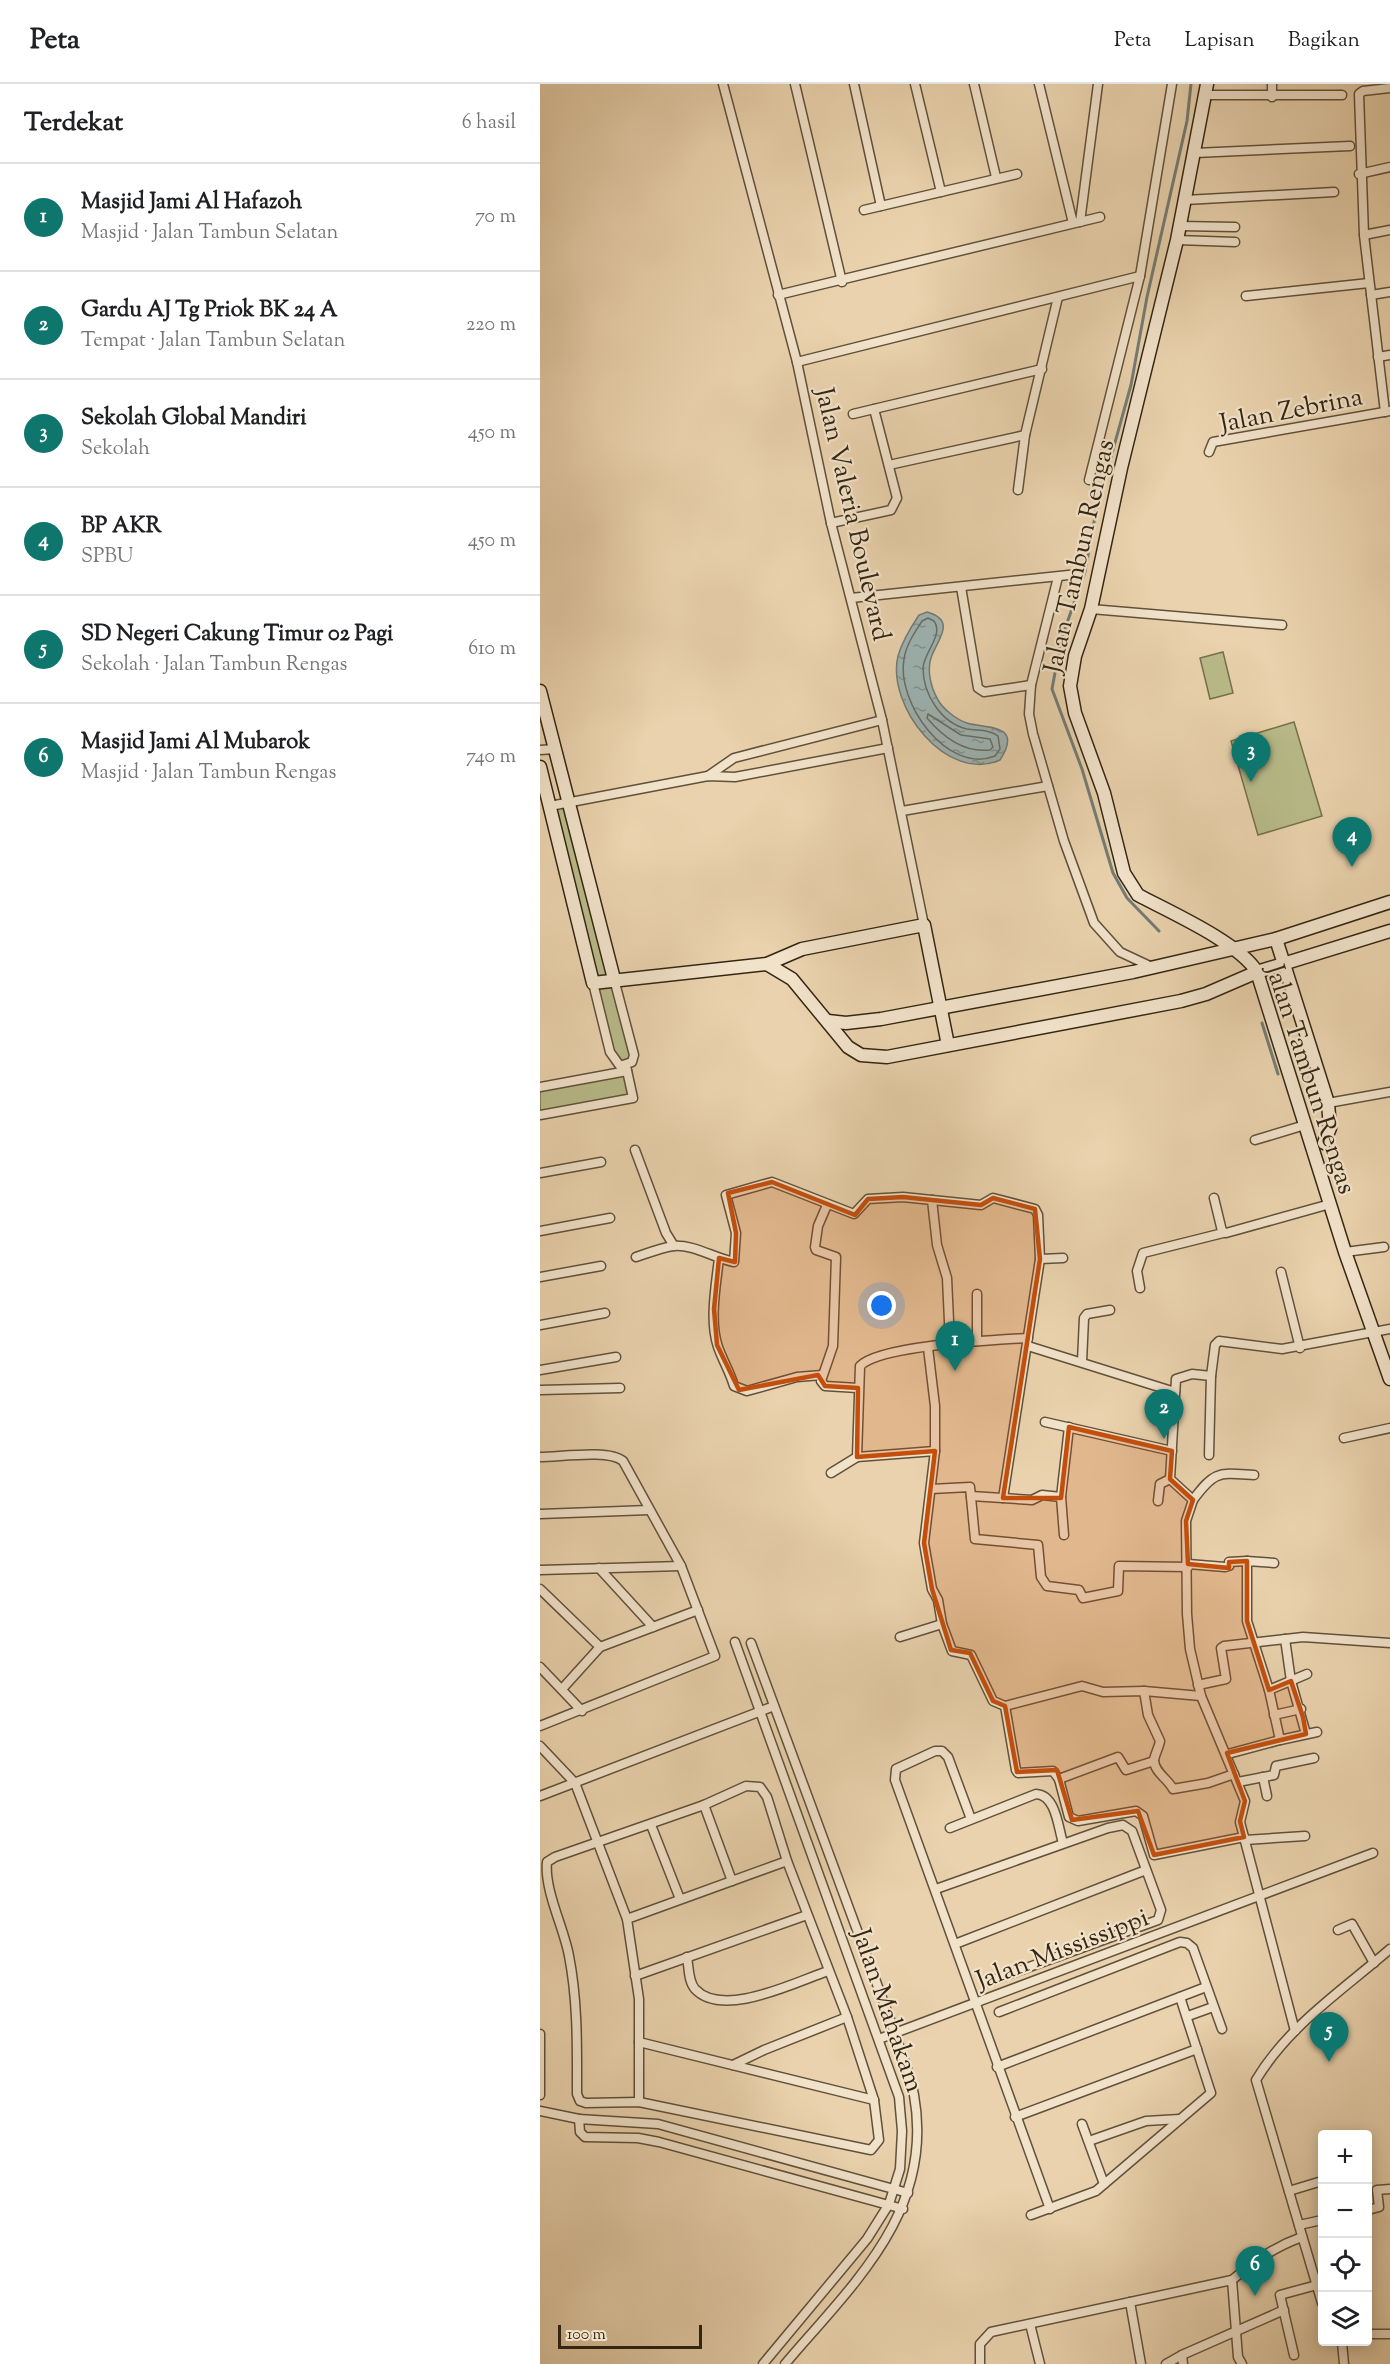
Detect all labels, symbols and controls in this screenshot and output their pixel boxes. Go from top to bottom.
text: Peta [30,21,80,61]
text: Peta [1114,26,1152,56]
text: Lapisan [1185,26,1255,56]
text: Bagikan [1288,26,1360,56]
text: Terdekat [24,105,123,142]
text: 6 hasil [462,109,516,138]
text: Masjid Jami Al Hafazoh [81,187,302,219]
text: 1 [40,203,47,232]
text: 70 m [475,203,516,232]
text: Masjid · Jalan Tambun Selatan [81,219,338,248]
text: Gardu AJ Tg Priok BK 24 A [81,295,338,327]
text: 2 [39,311,48,340]
text: 220 m [466,311,516,340]
text: Tempat · Jalan Tambun Selatan [81,327,345,356]
street label: Jalan Zebrina [1215,379,1366,444]
street label: Jalan Valeria Boulevard [804,382,899,645]
text: Sekolah Global Mandiri [81,403,307,435]
text: 3 [39,419,48,448]
text: 450 m [468,419,516,448]
text: Sekolah [81,435,150,464]
street label: Jalan Tambun Rengas [1035,436,1125,679]
text: BP AKR [81,511,162,543]
text: 4 [38,527,49,556]
text: 450 m [468,527,516,556]
text: SPBU [81,543,133,572]
text: SD Negeri Cakung Timur 02 Pagi [81,619,393,651]
text: 5 [40,635,47,664]
text: 610 m [468,635,516,664]
text: Sekolah · Jalan Tambun Rengas [81,651,347,680]
text: Masjid Jami Al Mubarok [81,727,310,759]
pin: 3 [1232,732,1270,782]
text: 6 [39,743,48,772]
text: 740 m [466,743,516,772]
text: Masjid · Jalan Tambun Rengas [81,759,336,788]
pin: 4 [1332,818,1372,867]
street label: Jalan Tambun Rengas [1254,958,1364,1199]
your location [867,1291,896,1320]
pin: 1 [936,1322,974,1371]
pin: 2 [1144,1390,1184,1439]
street label: Jalan Mississippi [969,1900,1155,2001]
street label: Jalan Mahakam [841,1922,932,2097]
pin: 5 [1310,2012,1348,2062]
map controls [1318,2130,1372,2346]
button: + [1318,2130,1372,2184]
button: − [1318,2184,1372,2238]
button: locate [1318,2238,1372,2292]
pin: 6 [1236,2246,1274,2296]
button: layers [1318,2292,1372,2346]
scale bar [558,2322,702,2350]
text: 100 m [567,2324,606,2347]

